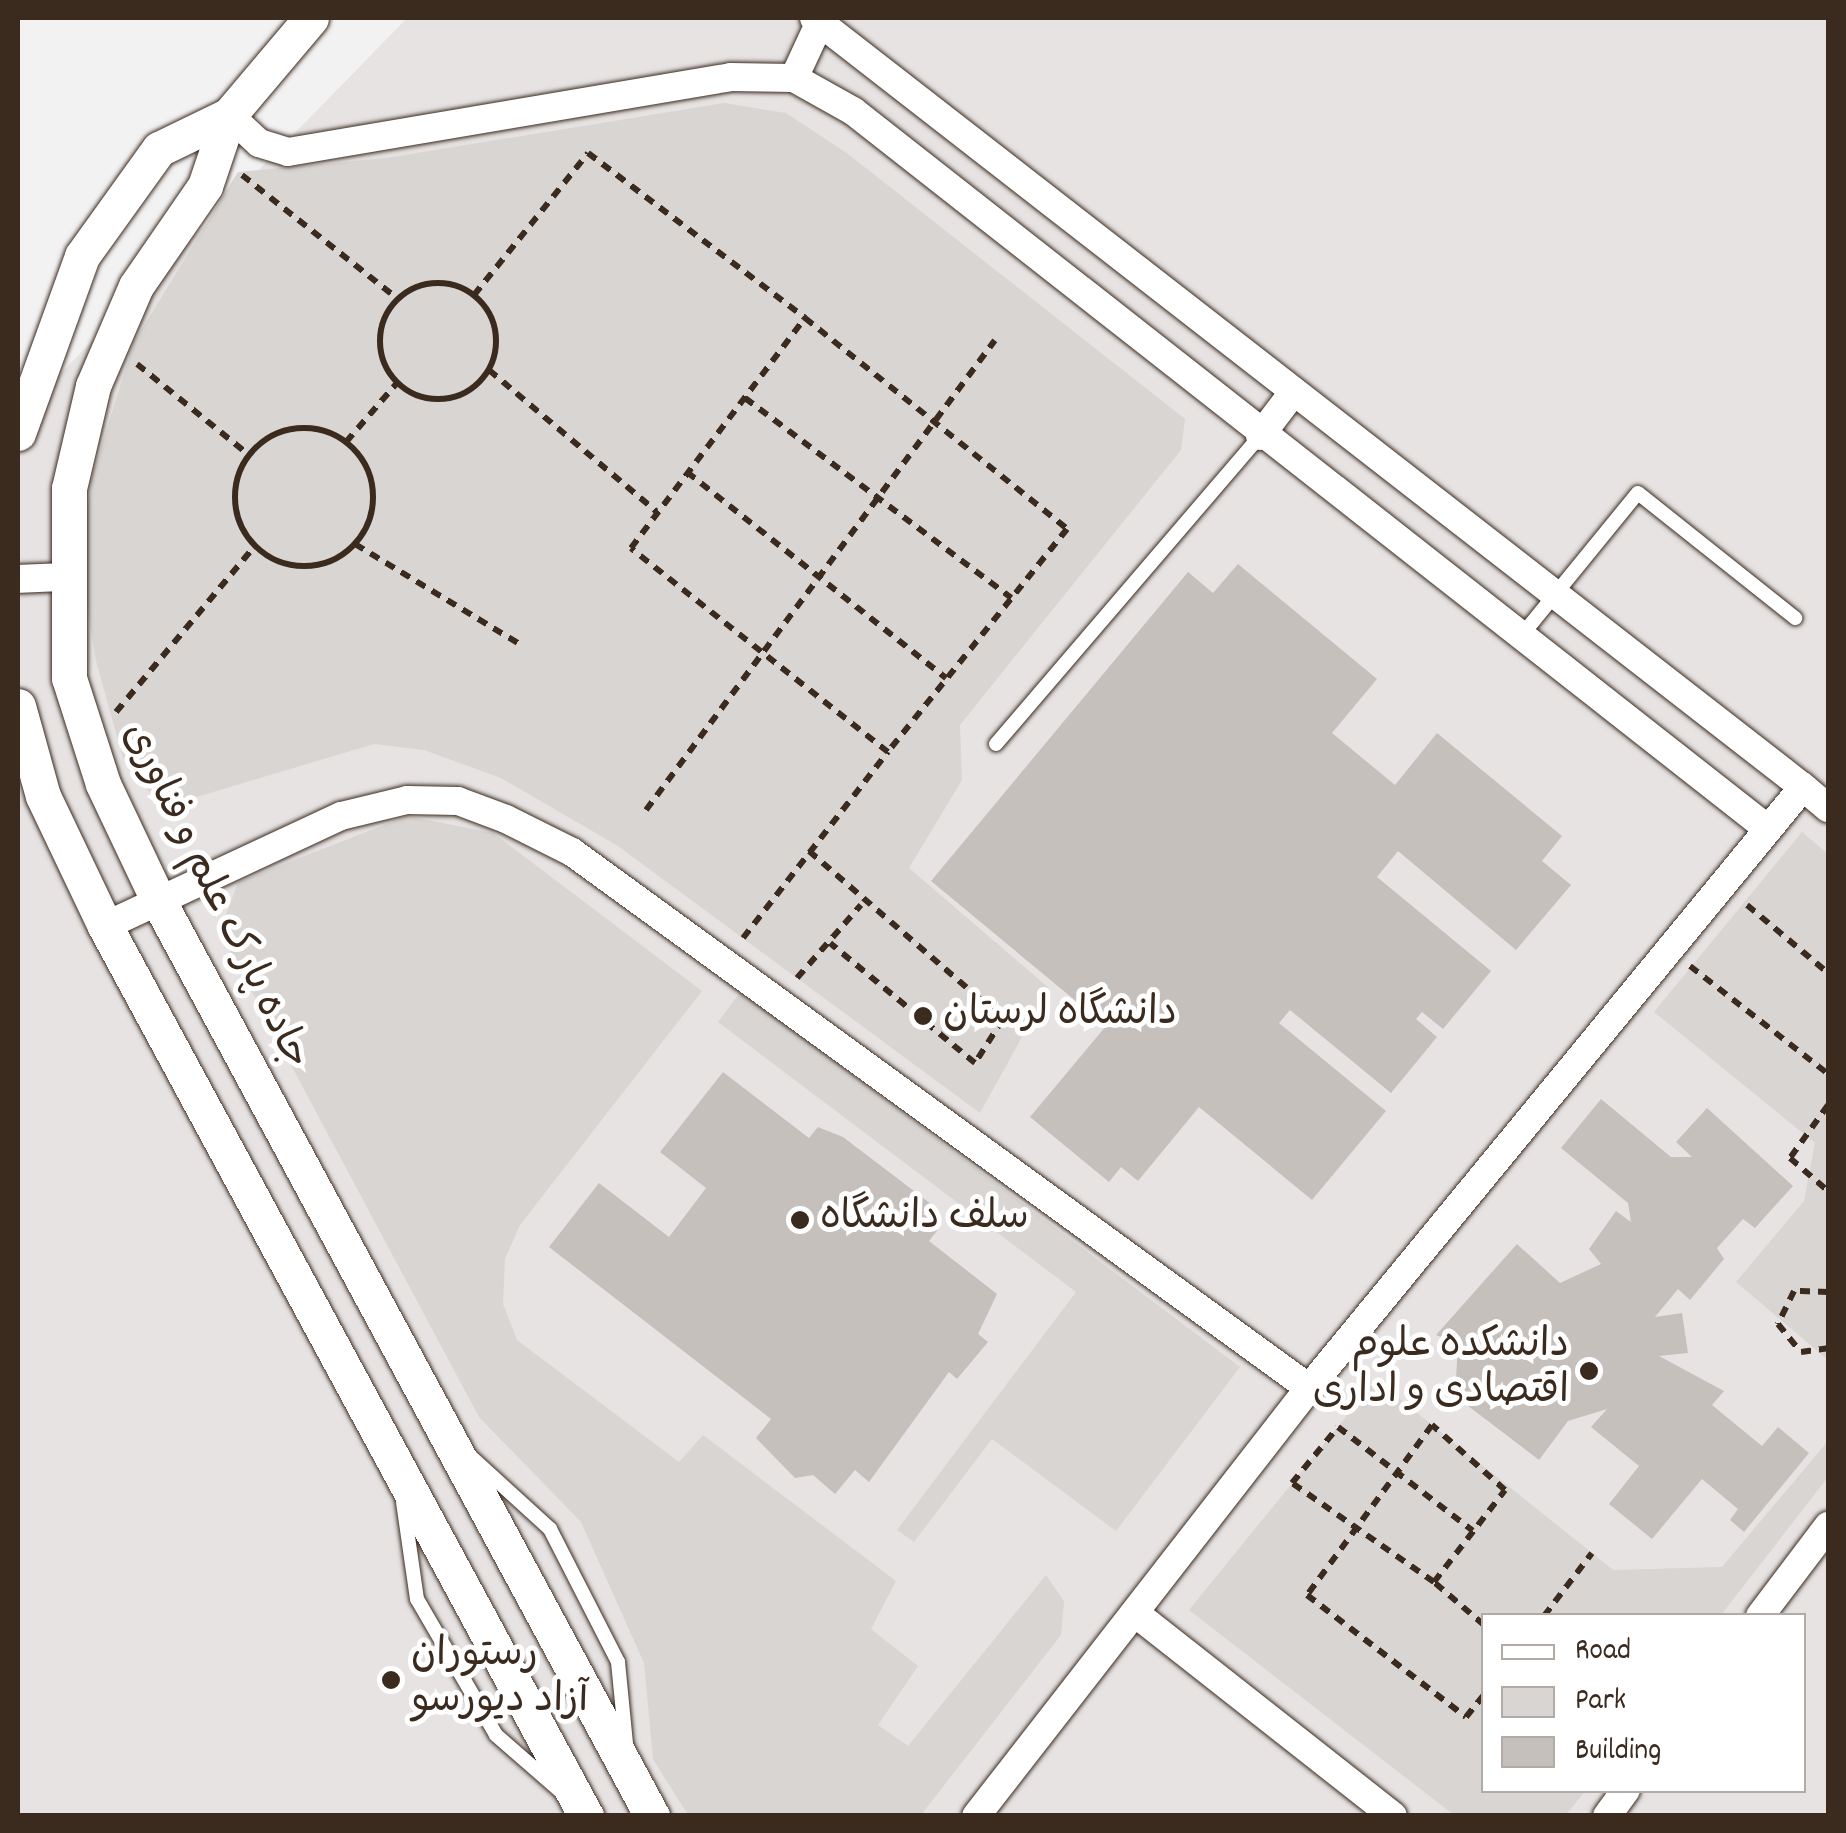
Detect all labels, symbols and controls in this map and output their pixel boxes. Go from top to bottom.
street label: جاده پارک علم و فناوری [108,716,318,1078]
place label: دانشگاه لرستان [943,992,1177,1040]
marker: دانشگاه لرستان [912,1005,934,1027]
place label: سلف دانشگاه [820,1196,1029,1244]
marker: سلف دانشگاه [789,1209,811,1231]
place label: دانشکده علوم اقتصادی و اداری [1313,1324,1569,1418]
marker: دانشکده علوم اقتصادی و اداری [1578,1360,1600,1382]
legend [1481,1613,1806,1793]
text: Road [1575,1631,1631,1674]
place label: رستوران آزاد دیورسو [411,1633,588,1727]
marker: رستوران آزاد دیورسو [380,1669,402,1691]
text: Park [1575,1681,1626,1724]
text: Building [1575,1731,1661,1774]

